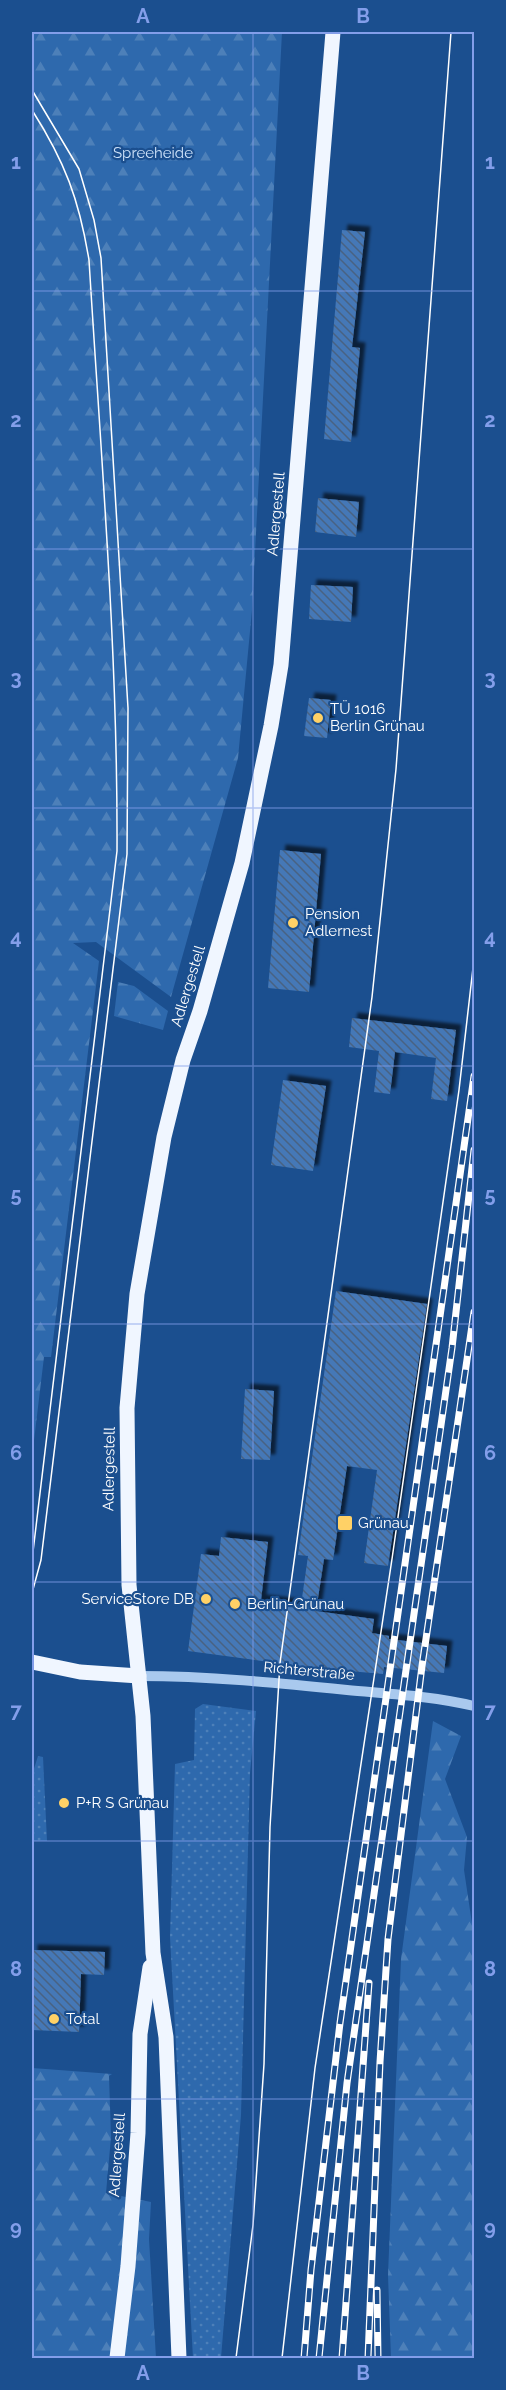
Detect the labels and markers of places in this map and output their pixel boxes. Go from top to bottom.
place label: TÜ 1016 Berlin Grünau [330,699,425,735]
marker: TÜ 1016 Berlin Grünau [311,711,325,725]
place label: Pension Adlernest [305,905,372,940]
marker: Pension Adlernest [286,916,300,930]
marker: Grünau [336,1514,354,1532]
place label: Grünau [358,1514,409,1532]
place label: ServiceStore DB [81,1590,194,1608]
marker: ServiceStore DB [199,1592,213,1606]
place label: Berlin-Grünau [247,1595,344,1613]
marker: Berlin-Grünau [228,1597,242,1611]
place label: P+R S Grünau [76,1794,169,1812]
marker: P+R S Grünau [57,1796,71,1810]
place label: Total [66,2010,100,2028]
marker: Total [47,2012,61,2026]

